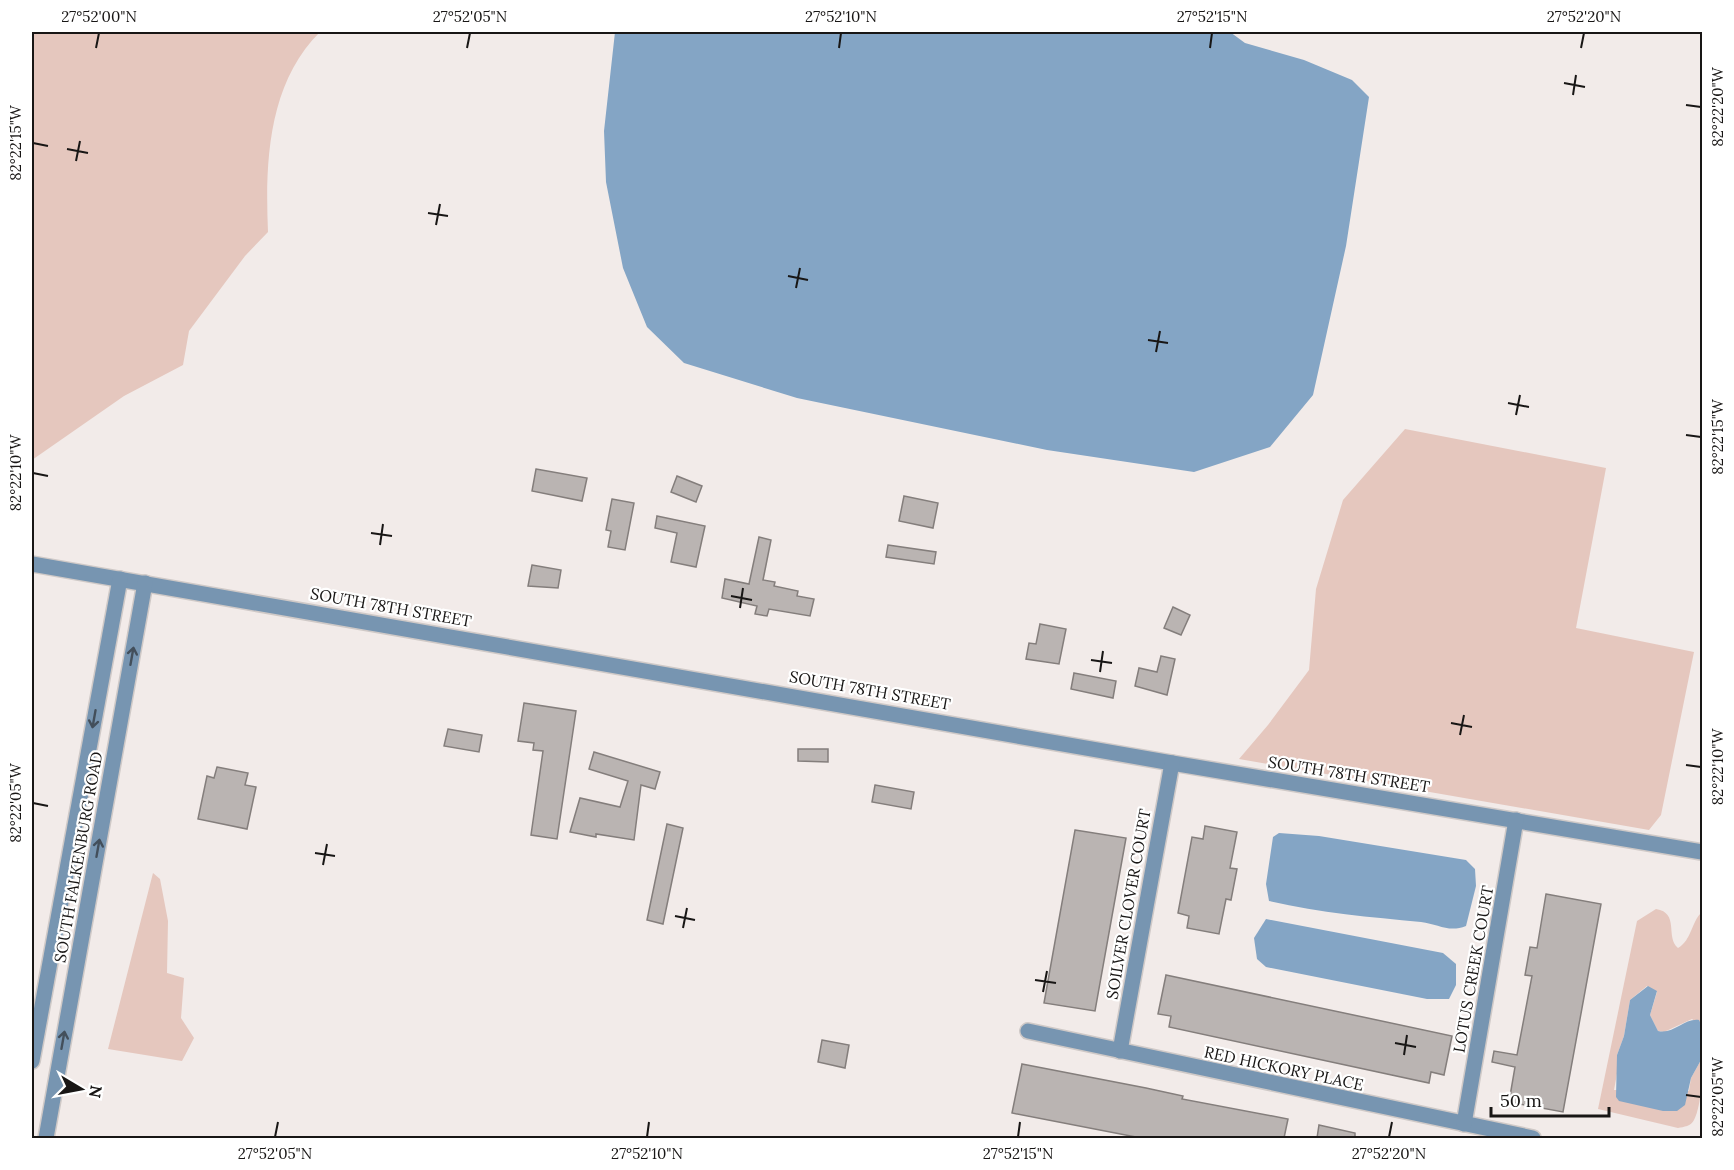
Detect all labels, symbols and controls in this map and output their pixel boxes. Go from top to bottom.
text: 27°52'00"N [61,7,137,26]
text: 27°52'05"N [433,7,507,26]
text: 27°52'10"N [805,7,877,26]
text: 27°52'15"N [1177,7,1247,26]
text: 27°52'20"N [1547,7,1621,26]
text: 82°22'20"W [1708,66,1727,147]
text: 82°22'15"W [6,104,25,181]
text: 82°22'15"W [1708,398,1727,475]
text: 82°22'10"W [6,434,25,511]
street label: SOUTH 78TH STREET [309,583,473,631]
one-way arrow [127,646,138,666]
street label: SOUTH 78TH STREET [788,666,952,714]
one-way arrow [88,709,99,728]
text: 82°22'10"W [1708,728,1727,805]
street label: SOUTH FALKENBURG ROAD [50,750,106,964]
street label: SOUTH 78TH STREET [1267,751,1431,797]
text: 82°22'05"W [6,762,25,843]
street label: SOILVER CLOVER COURT [1101,807,1155,1001]
one-way arrow [93,838,104,858]
street label: LOTUS CREEK COURT [1448,884,1498,1054]
one-way arrow [58,1030,69,1050]
street label: RED HICKORY PLACE [1202,1041,1366,1095]
text: 82°22'05"W [1708,1056,1727,1137]
north arrow [51,1059,111,1119]
scale bar [1491,1080,1610,1118]
text: N [85,1084,107,1099]
text: 50 m [1500,1089,1542,1112]
text: 27°52'05"N [238,1144,312,1163]
text: 27°52'10"N [611,1144,683,1163]
text: 27°52'15"N [983,1144,1053,1163]
text: 27°52'20"N [1352,1144,1426,1163]

